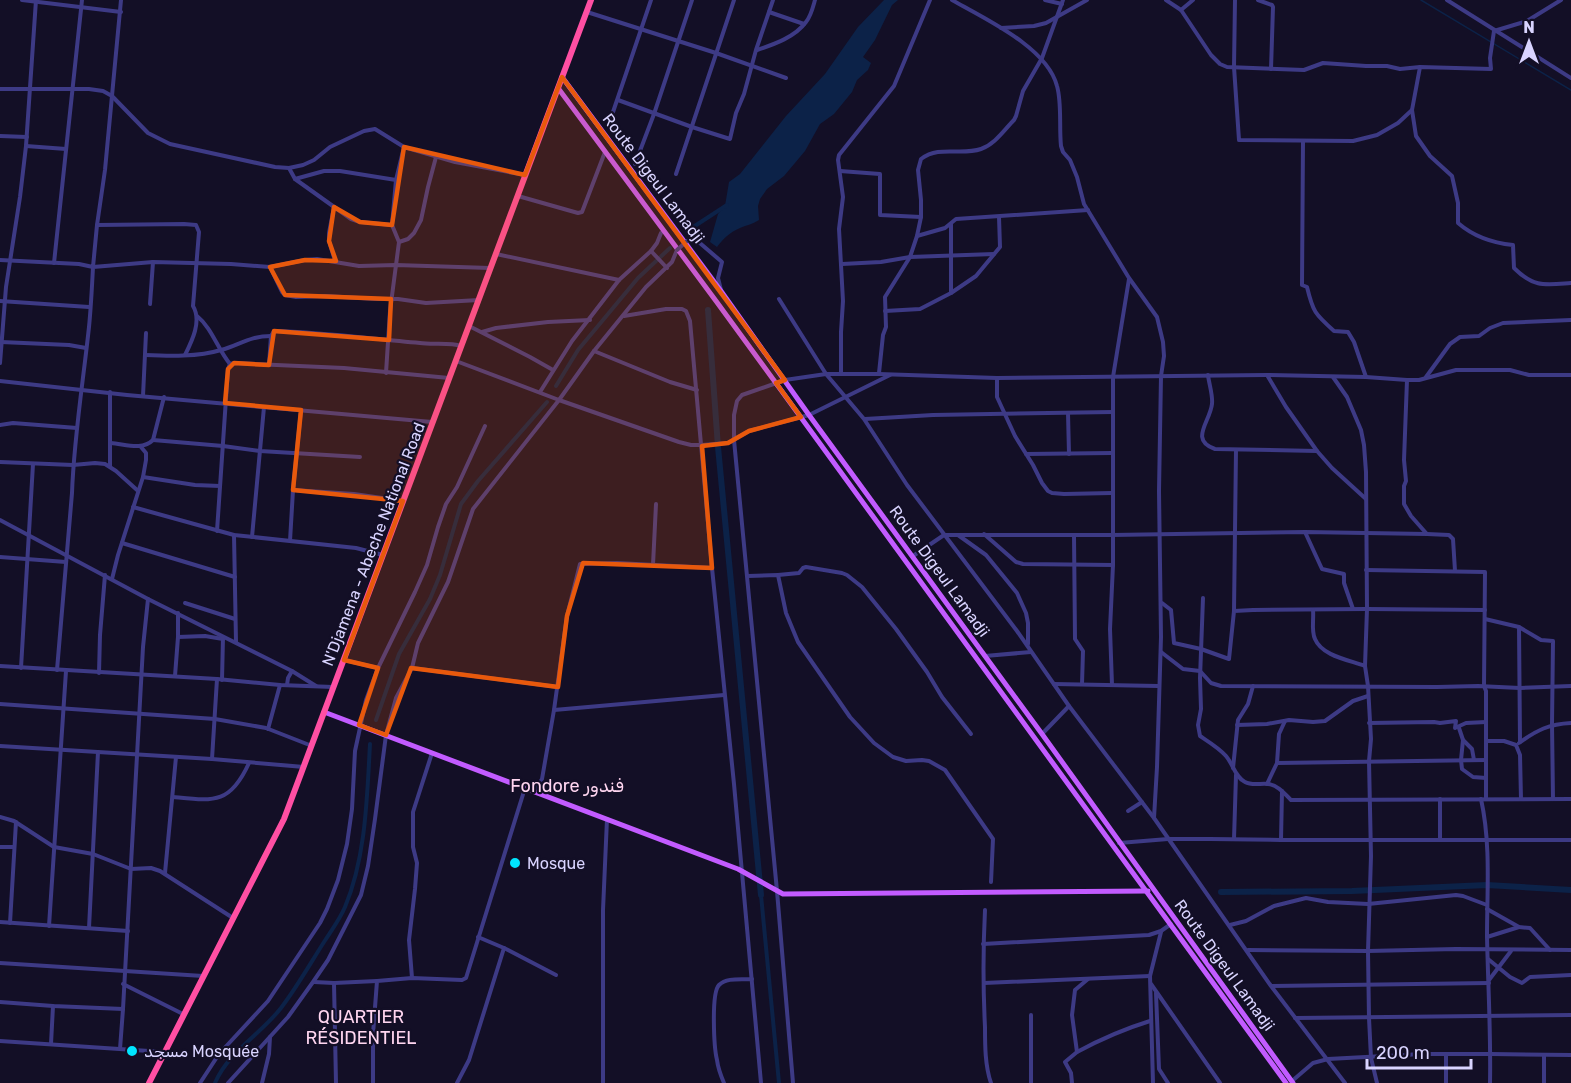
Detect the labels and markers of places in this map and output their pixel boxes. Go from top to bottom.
place label: Mosque [527,854,585,873]
marker: Mosque [508,856,522,870]
place label: مسجد Mosquée [144,1042,259,1061]
marker: مسجد Mosquée [125,1044,139,1058]

